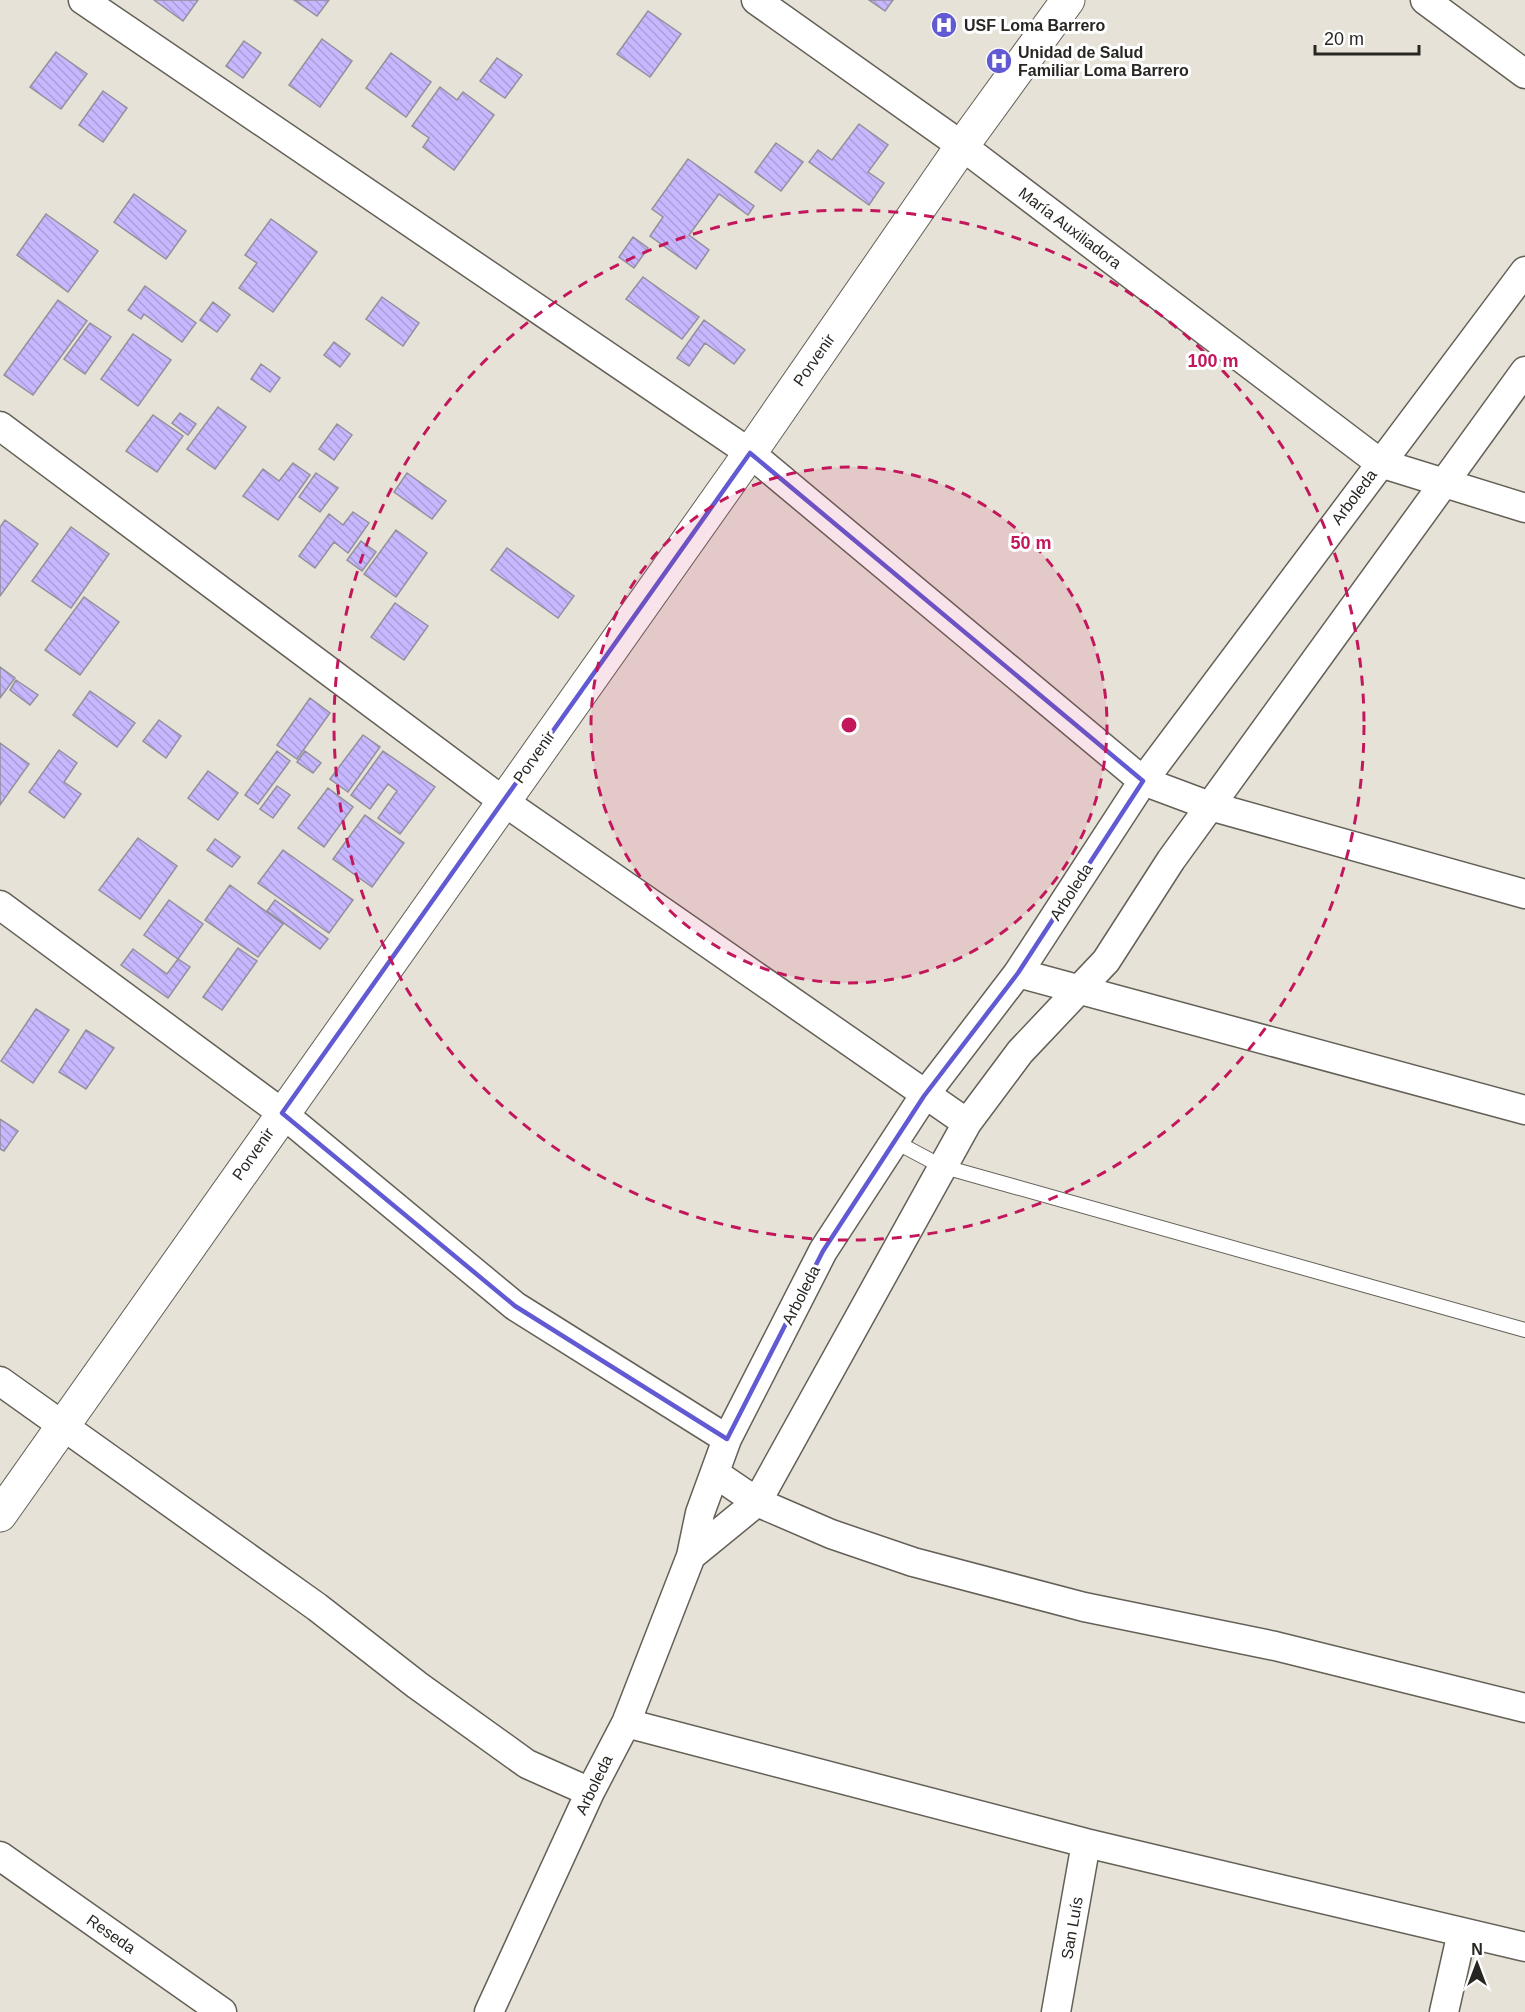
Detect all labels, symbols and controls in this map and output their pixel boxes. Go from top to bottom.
hospital icon: USF Loma Barrero [929,10,959,40]
place label: USF Loma Barrero [964,17,1106,34]
scale bar [1315,18,1418,56]
text: 20 m [1324,29,1364,49]
place label: Unidad de Salud Familiar Loma Barrero [1018,44,1189,79]
hospital icon: Unidad de Salud Familiar Loma Barrero [984,46,1014,76]
street label: María Auxiliadora [1016,184,1125,272]
street label: Porvenir [790,330,838,389]
text: 100 m [1187,351,1239,371]
street label: Arboleda [1328,466,1380,528]
text: 50 m [1010,533,1052,553]
centre of rings [839,715,859,735]
street label: Porvenir [510,727,558,786]
street label: Arboleda [1046,860,1096,923]
street label: Porvenir [229,1124,277,1183]
street label: Arboleda [779,1263,823,1327]
street label: Arboleda [572,1752,616,1818]
street label: San Luís [1058,1895,1086,1961]
street label: Reseda [84,1911,139,1957]
north arrow [1447,1934,1507,1994]
text: N [1471,1941,1483,1958]

